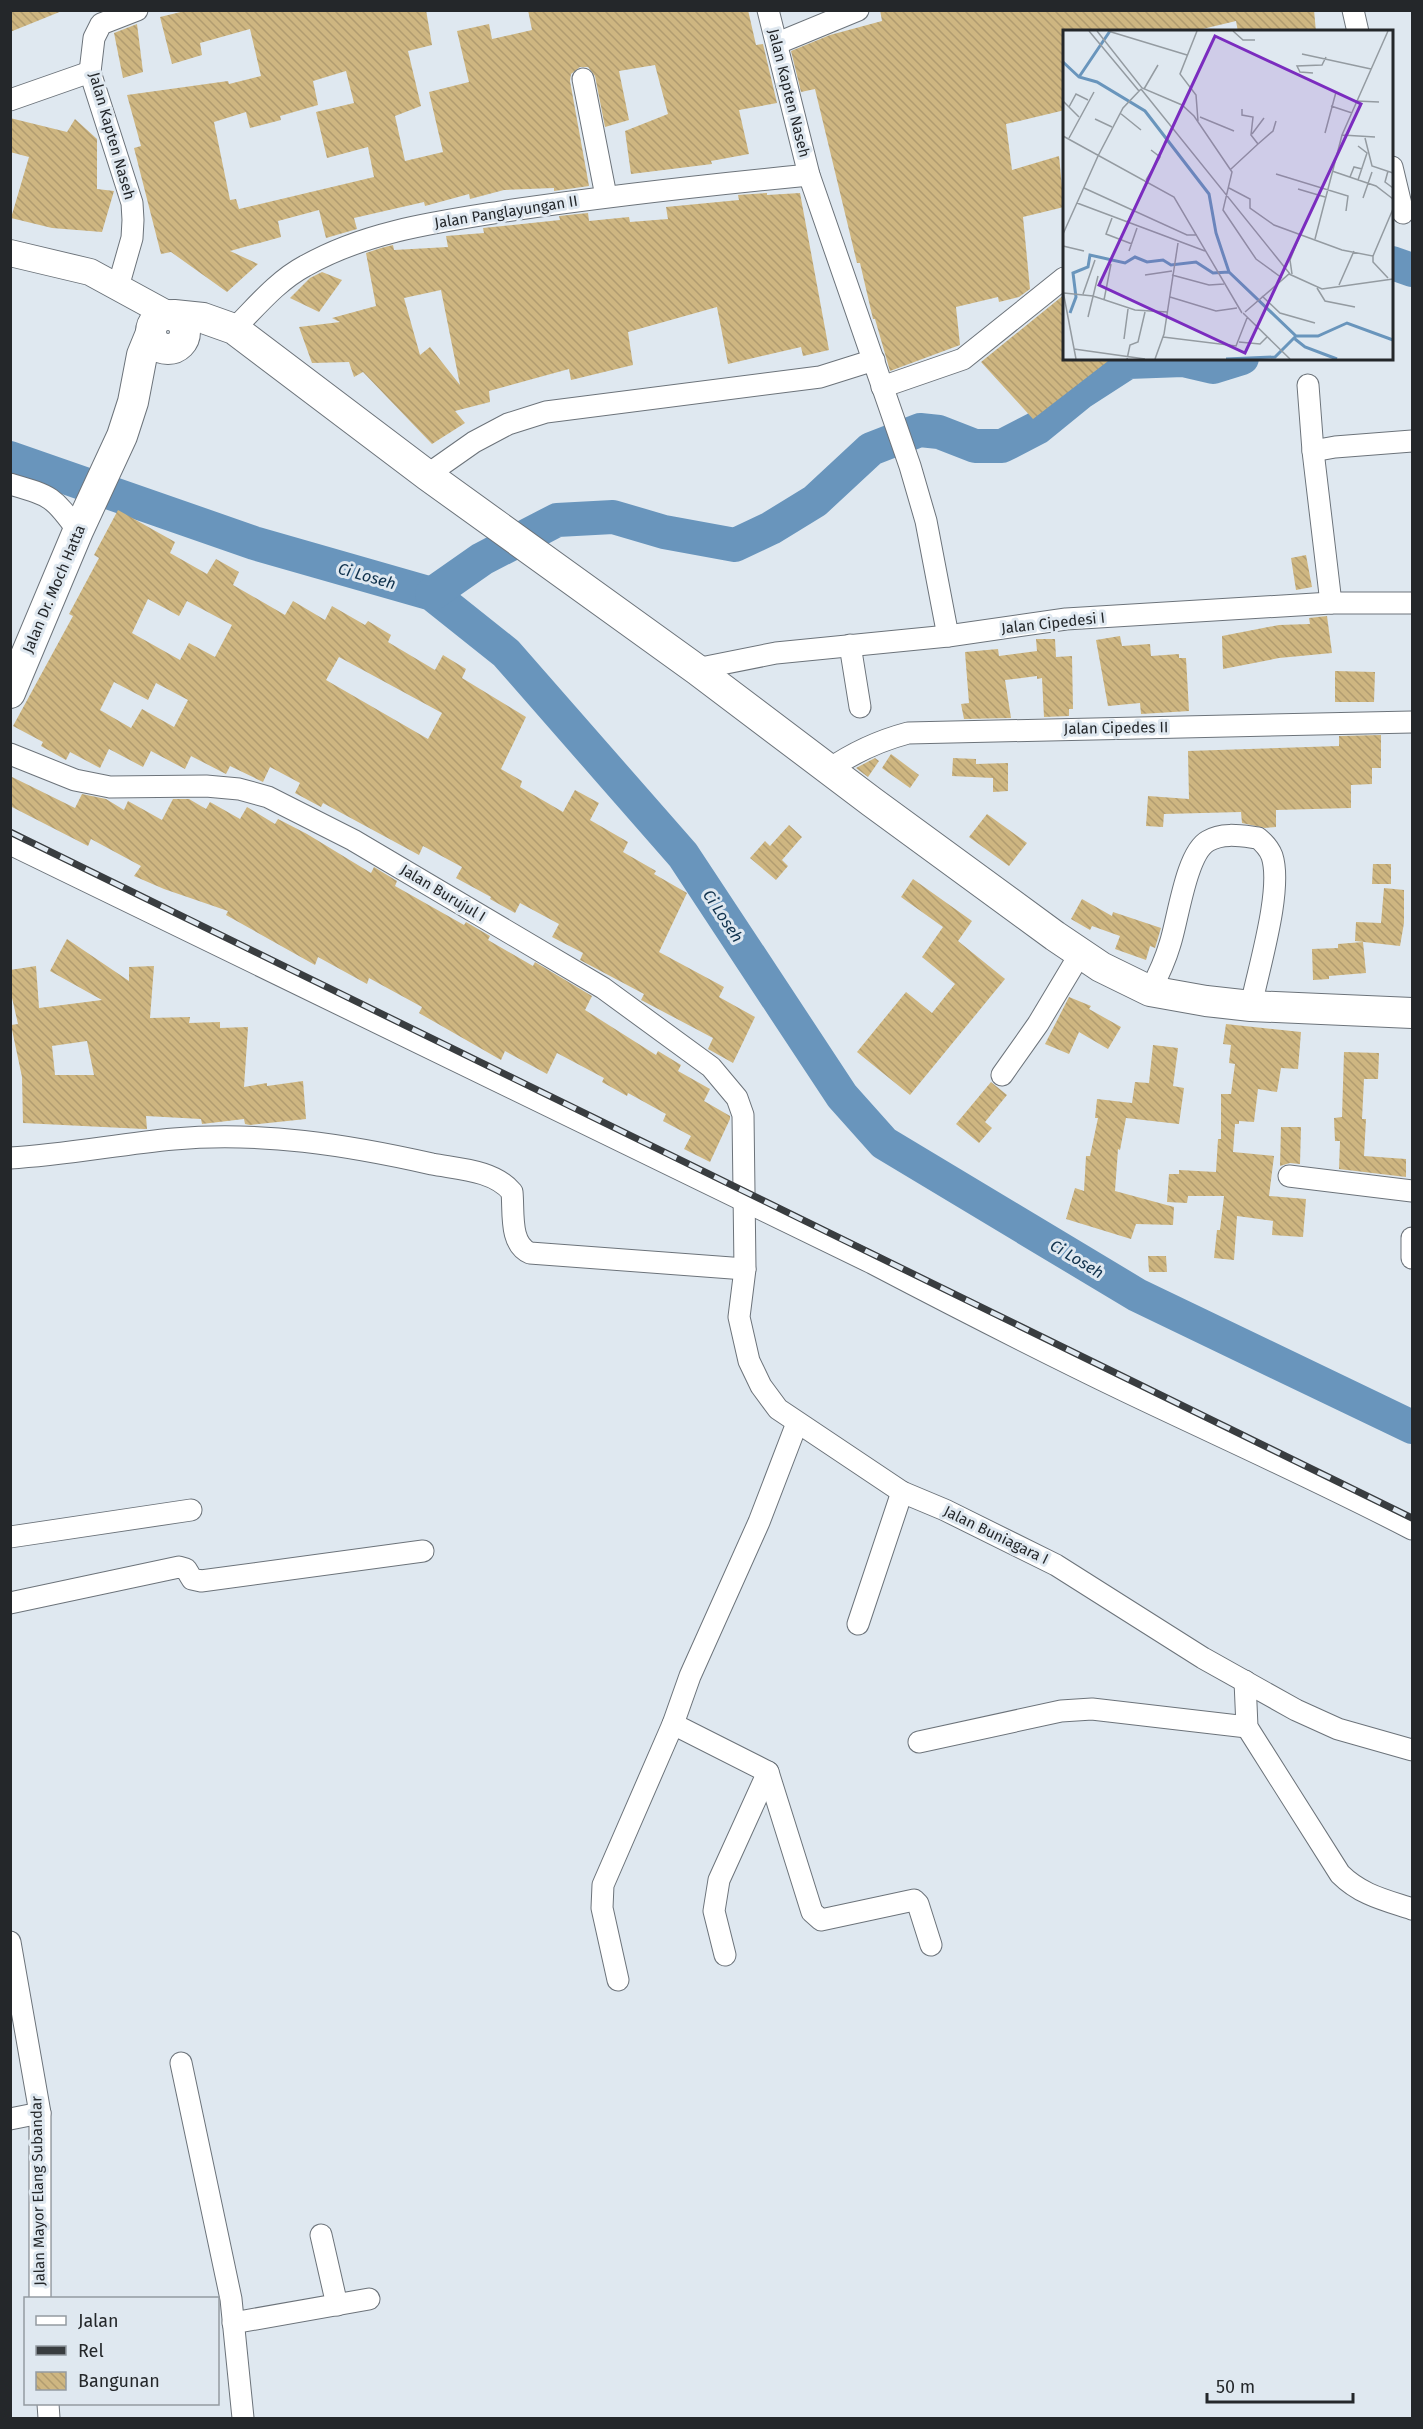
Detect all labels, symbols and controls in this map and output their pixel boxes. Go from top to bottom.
street label: Jalan Kapten Naseh [764,27,814,159]
inset map [1063,30,1393,360]
street label: Jalan Kapten Naseh [85,70,139,202]
street label: Jalan Panglayungan II [433,192,579,232]
street label: Jalan Dr. Moch Hatta [19,522,89,656]
water label: Ci Loseh [336,559,398,593]
street label: Jalan Cipedesi I [1000,609,1106,637]
street label: Jalan Cipedes II [1064,718,1168,738]
street label: Jalan Burujul I [397,861,489,925]
water label: Ci Loseh [699,886,747,946]
water label: Ci Loseh [1047,1236,1107,1282]
street label: Jalan Buniagara I [941,1502,1051,1568]
street label: Jalan Mayor Elang Subandar [27,2096,49,2286]
legend [24,2297,219,2405]
text: Jalan [78,2310,119,2332]
text: Rel [78,2340,104,2362]
scale bar [1207,2366,1352,2404]
text: Bangunan [78,2370,160,2392]
text: 50 m [1216,2376,1255,2398]

